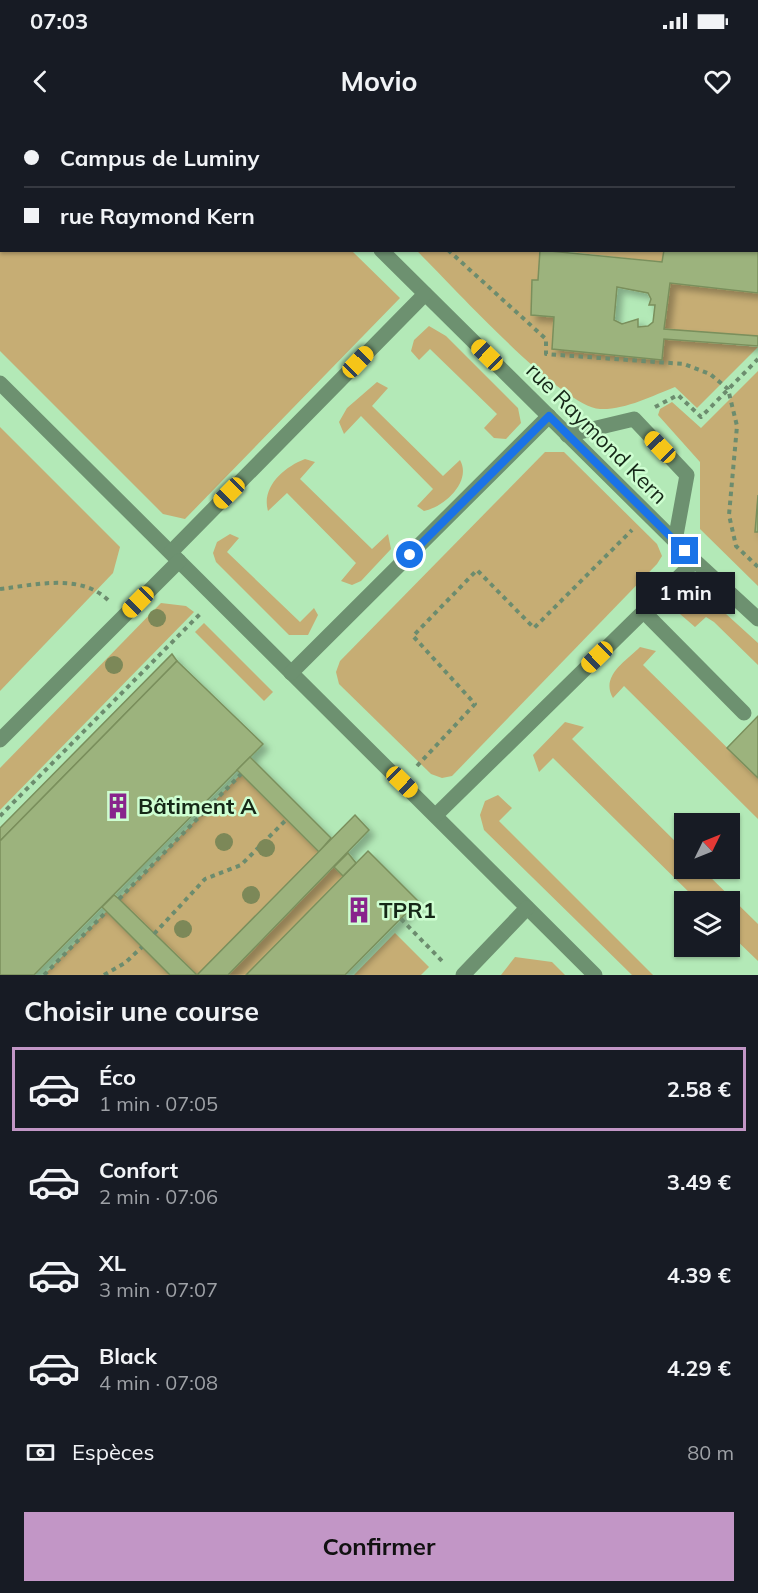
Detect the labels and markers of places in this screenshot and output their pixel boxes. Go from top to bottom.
building icon: Bâtiment A [103,791,133,821]
place label: Bâtiment A [138,792,257,820]
building icon: TPR1 [344,895,374,925]
place label: TPR1 [379,896,436,924]

